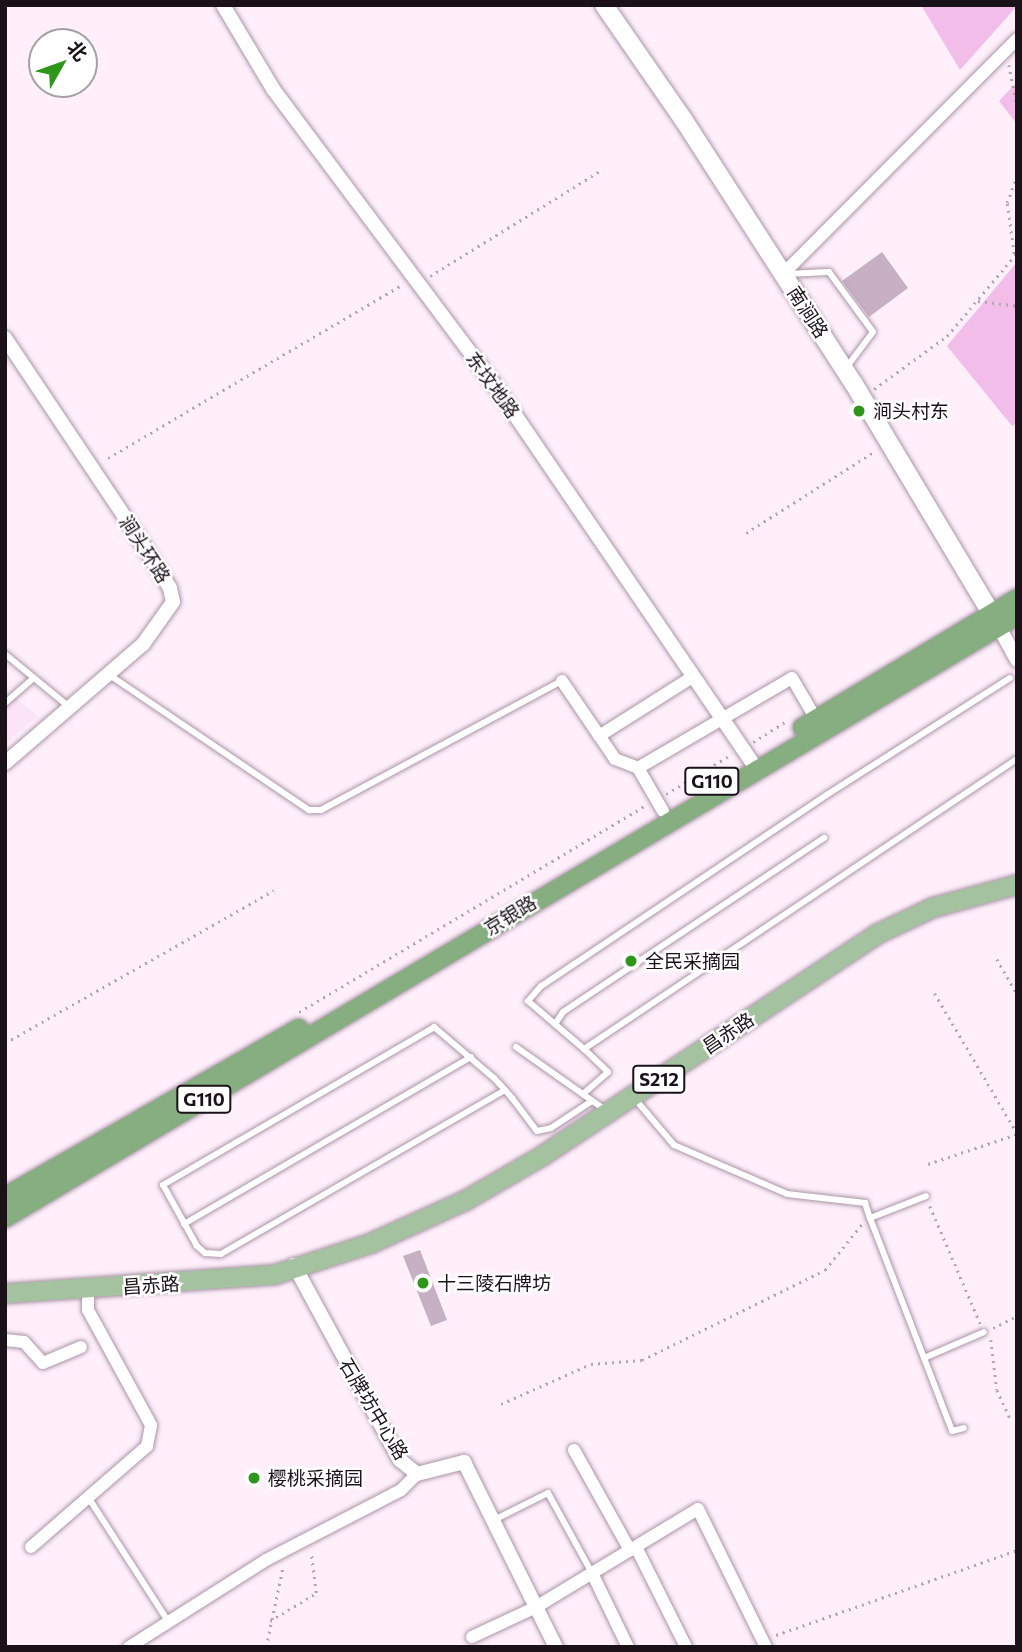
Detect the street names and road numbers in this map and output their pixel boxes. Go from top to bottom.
street label: 南涧路 [783,282,833,342]
street label: 东坟地路 [461,348,525,422]
street label: 涧头环路 [115,511,175,587]
road number: G110 [684,766,740,796]
street label: 京银路 [480,891,540,939]
street label: 昌赤路 [698,1008,758,1058]
road number: S212 [631,1064,687,1094]
road number: G110 [176,1084,232,1114]
street label: 昌赤路 [122,1272,180,1298]
street label: 石牌坊中心路 [335,1354,413,1464]

